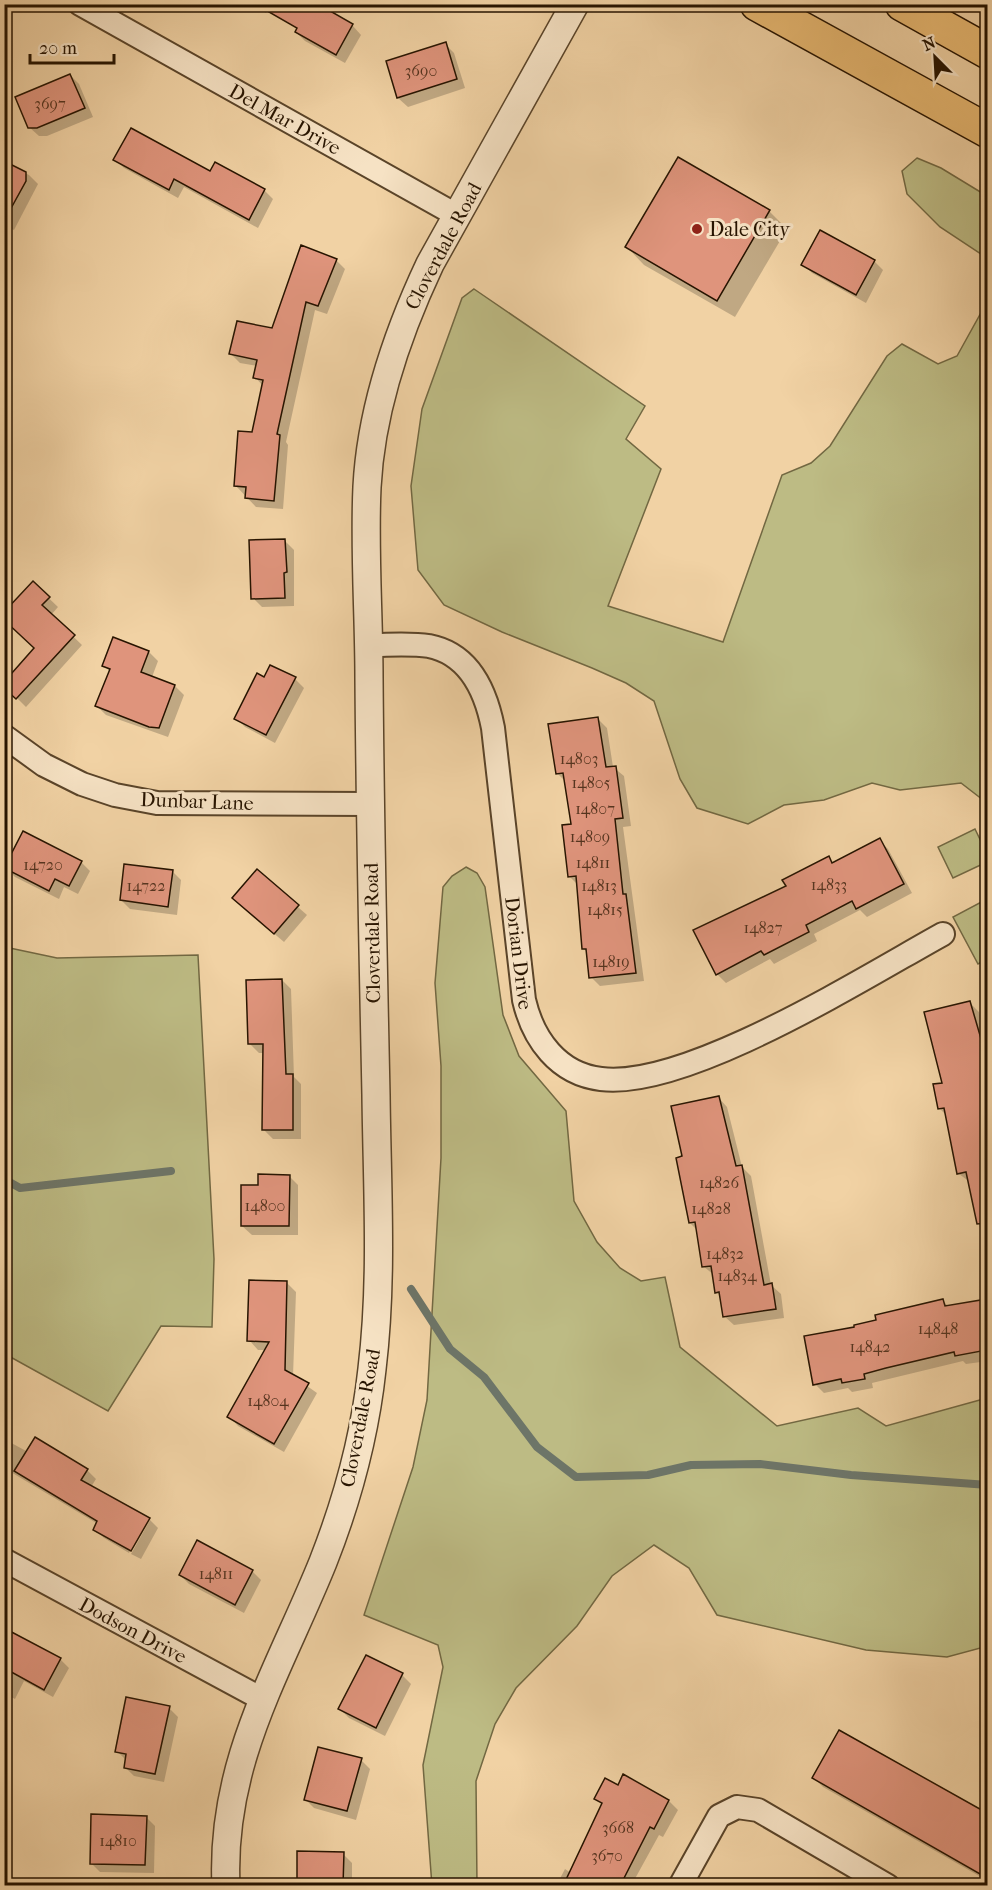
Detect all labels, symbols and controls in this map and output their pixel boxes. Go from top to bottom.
scale bar [30,27,114,65]
north arrow [905,27,965,87]
text: N [920,32,939,55]
text: 20 m [39,38,77,59]
house number: 3690 [405,61,437,80]
street label: Del Mar Drive [225,79,345,160]
house number: 3697 [34,94,66,113]
street label: Cloverdale Road [400,178,487,314]
place label: Dale City [709,218,791,241]
marker: Dale City [690,222,704,236]
house number: 14803 [560,749,598,768]
house number: 14805 [572,773,611,792]
street label: Dunbar Lane [140,788,254,815]
house number: 14807 [575,799,615,818]
house number: 14809 [570,827,610,846]
house number: 14811 [576,853,610,872]
house number: 14720 [23,855,63,874]
street label: Cloverdale Road [360,861,385,1003]
house number: 14833 [811,875,847,894]
house number: 14722 [127,876,165,895]
house number: 14813 [581,876,617,895]
street label: Dorian Drive [500,895,537,1011]
house number: 14815 [587,900,623,919]
house number: 14827 [743,918,783,937]
house number: 14819 [592,952,630,971]
house number: 14826 [699,1173,739,1192]
house number: 14800 [245,1196,285,1215]
house number: 14828 [691,1199,731,1218]
house number: 14832 [706,1244,744,1263]
house number: 14834 [717,1266,757,1285]
house number: 14848 [918,1319,958,1338]
house number: 14842 [850,1337,890,1356]
street label: Cloverdale Road [336,1346,385,1489]
house number: 14804 [247,1391,289,1410]
house number: 14811 [199,1564,233,1583]
street label: Dodson Drive [75,1592,191,1668]
house number: 3668 [602,1818,634,1837]
house number: 14810 [99,1831,137,1850]
house number: 3670 [591,1846,623,1865]

